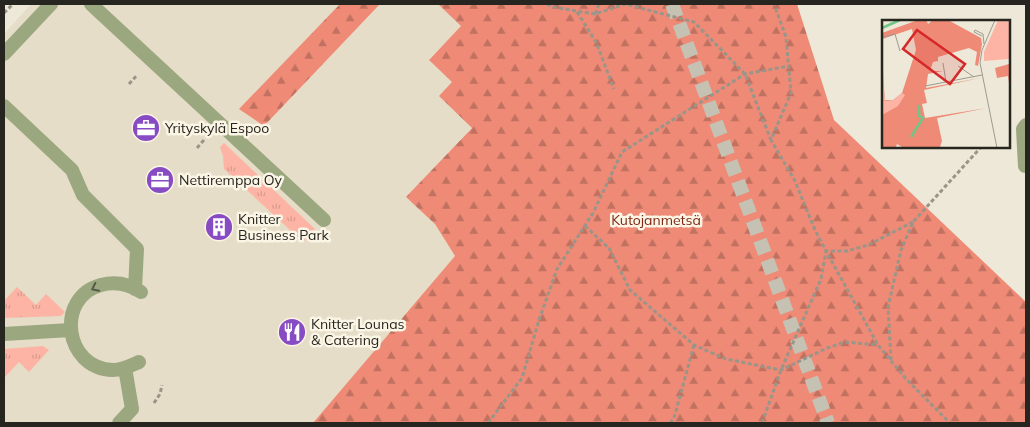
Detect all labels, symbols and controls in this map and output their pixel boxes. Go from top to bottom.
inset map [882,20,1010,148]
office icon: Yrityskylä Espoo [131,113,161,143]
place label: Yrityskylä Espoo [164,119,269,137]
office icon: Nettiremppa Oy [145,165,175,195]
place label: Nettiremppa Oy [179,171,283,189]
place label: Knitter Business Park [238,210,329,244]
park label: Kutojanmetsä [611,211,701,229]
building icon: Knitter Business Park [204,212,234,242]
one-way arrow [92,282,101,292]
place label: Knitter Lounas & Catering [311,315,405,349]
restaurant icon: Knitter Lounas & Catering [277,317,307,347]

